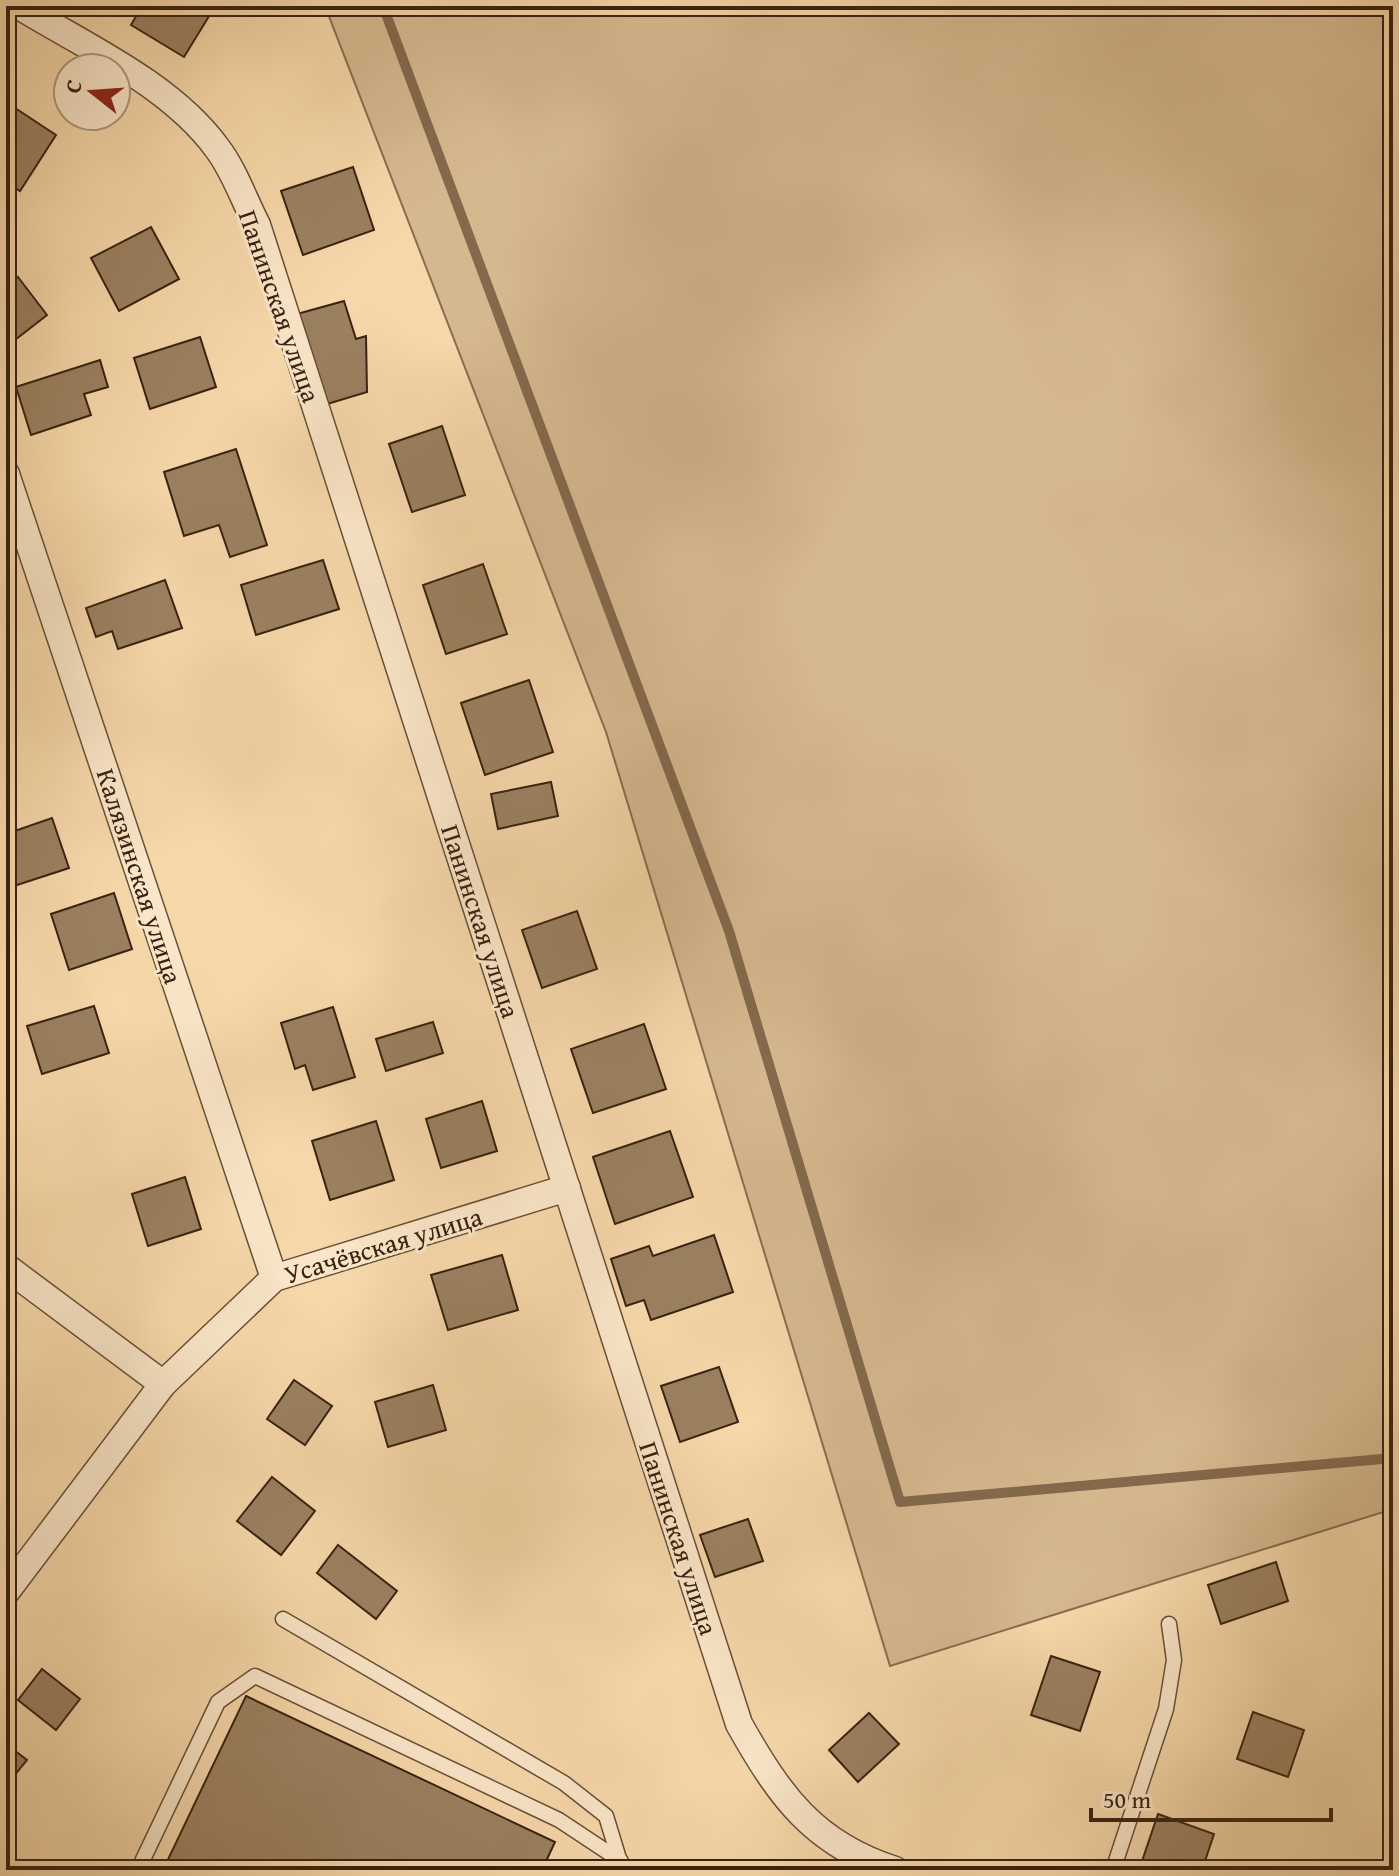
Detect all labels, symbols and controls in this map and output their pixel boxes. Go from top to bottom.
north arrow [52,52,132,132]
text: С [56,76,90,97]
street label: Панинская улица [229,204,331,408]
street label: Калязинская улица [87,763,193,989]
street label: Панинская улица [431,819,531,1023]
street label: Усачёвская улица [279,1196,487,1294]
street label: Панинская улица [629,1436,729,1640]
scale bar [1091,1772,1331,1822]
text: 50 m [1103,1782,1151,1817]

